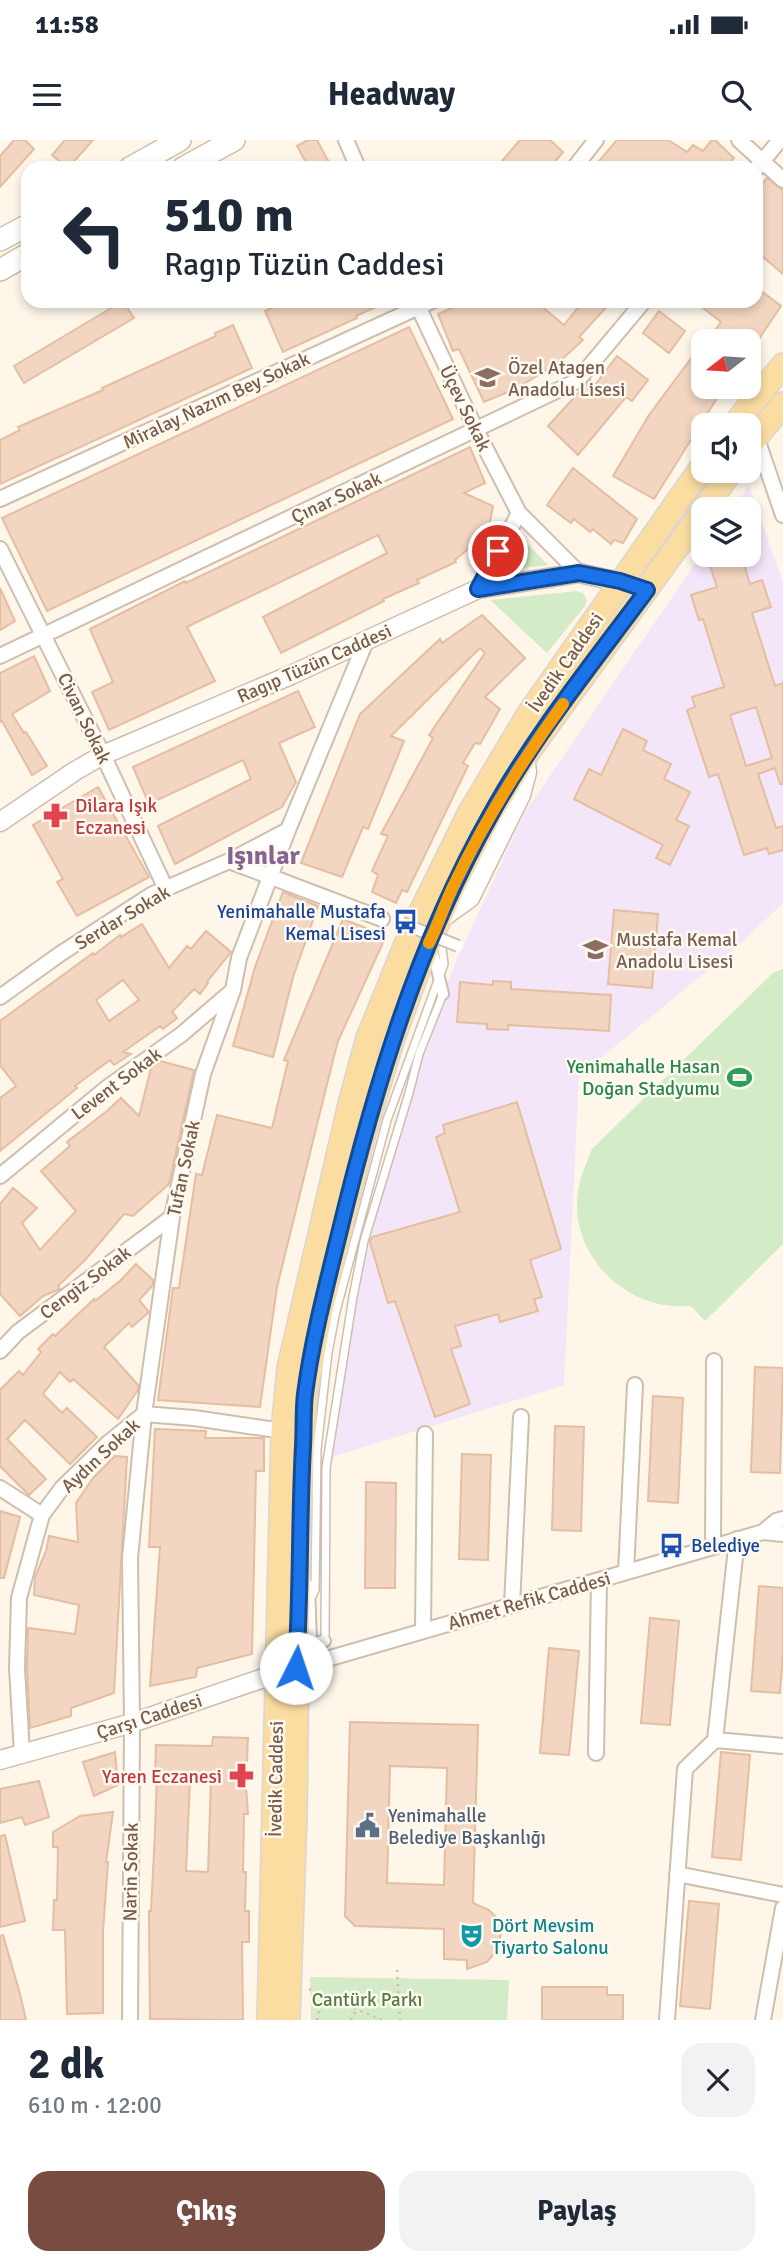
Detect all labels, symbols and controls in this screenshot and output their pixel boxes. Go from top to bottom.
text: 11:58 [35,9,99,41]
text: Headway [328,75,455,114]
icon: menu [28,76,66,114]
icon: search [717,76,755,114]
text: 510 m [164,185,294,245]
icon: left [49,189,140,280]
text: Ragıp Tüzün Caddesi [164,245,445,284]
north arrow [691,329,761,399]
map controls [691,329,761,567]
street label: Miralay Nazım Bey Sokak [119,347,314,455]
place label: Özel Atagen Anadolu Lisesi [508,356,625,402]
street label: Üçev Sokak [434,361,496,456]
school or university icon: Özel Atagen Anadolu Lisesi [474,364,502,392]
button: sound [691,413,761,483]
street label: Çınar Sokak [287,466,386,529]
button: layers [691,497,761,567]
pin [468,521,528,581]
icon: arrive [479,532,517,570]
street label: İvedik Caddesi [523,608,609,717]
street label: Ragıp Tüzün Caddesi [233,619,395,709]
street label: Civan Sokak [52,669,117,768]
place label: Dilara Işık Eczanesi [75,794,157,840]
pharmacy icon: Dilara Işık Eczanesi [41,802,69,830]
district label: Işınlar [226,840,301,872]
street label: Serdar Sokak [71,880,175,956]
place label: Yenimahalle Mustafa Kemal Lisesi [217,900,386,946]
bus stop icon: Yenimahalle Mustafa Kemal Lisesi [392,908,420,936]
place label: Mustafa Kemal Anadolu Lisesi [616,928,737,974]
school or university icon: Mustafa Kemal Anadolu Lisesi [582,936,610,964]
street label: Levent Sokak [67,1042,167,1126]
place label: Yenimahalle Hasan Doğan Stadyumu [567,1055,720,1101]
sports icon: Yenimahalle Hasan Doğan Stadyumu [726,1063,754,1091]
street label: Tufan Sokak [162,1117,206,1219]
street label: Cengiz Sokak [35,1240,136,1325]
street label: Aydın Sokak [56,1413,145,1498]
bus stop icon: Belediye [657,1531,685,1559]
place label: Belediye [691,1534,760,1558]
street label: Ahmet Refik Caddesi [445,1566,613,1636]
position arrow [259,1631,333,1705]
street label: Çarşı Caddesi [93,1689,205,1745]
street label: İvedik Caddesi [263,1721,289,1837]
pharmacy icon: Yaren Eczanesi [228,1762,256,1790]
place label: Yaren Eczanesi [102,1765,222,1789]
place label: Yenimahalle Belediye Başkanlığı [388,1804,546,1850]
public building icon: Yenimahalle Belediye Başkanlığı [354,1812,382,1840]
street label: Narin Sokak [118,1822,144,1922]
place label: Dört Mevsim Tiyarto Salonu [492,1914,609,1960]
theatre icon: Dört Mevsim Tiyarto Salonu [458,1922,486,1950]
park label: Cantürk Parkı [312,1988,422,2012]
text: 2 dk [28,2039,105,2090]
button: close [681,2043,755,2117]
text: 610 m · 12:00 [28,2091,162,2120]
button: Çıkış [28,2171,385,2251]
button: Paylaş [399,2171,755,2251]

